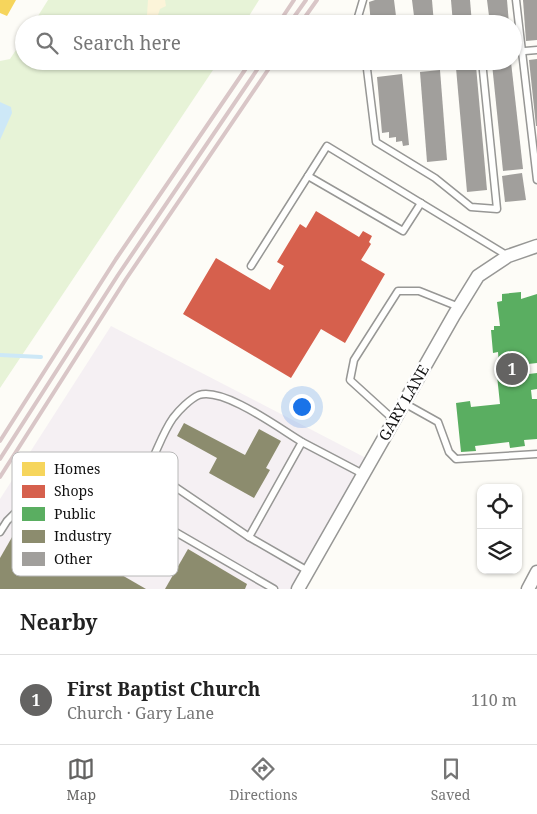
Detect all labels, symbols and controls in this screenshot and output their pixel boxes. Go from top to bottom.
search box [15,15,522,70]
icon: search [33,29,61,57]
text: Search here [73,30,181,56]
pin: 1 [496,350,528,388]
street label: GARY LANE [373,361,433,444]
your location [289,394,315,420]
legend [12,452,178,576]
text: Homes [54,459,100,478]
text: Shops [54,481,94,500]
map controls [477,484,522,574]
button: locate [477,484,522,529]
text: Public [54,504,96,523]
text: Industry [54,526,111,545]
button: layers [477,529,522,574]
text: Other [54,549,93,568]
text: Nearby [20,608,98,636]
text: First Baptist Church [67,676,260,702]
text: 1 [31,689,41,711]
text: 110 m [471,689,517,711]
text: Church · Gary Lane [67,702,214,724]
tab: Map [67,755,96,804]
tab: Directions [229,755,298,804]
tab: Saved [431,755,470,804]

